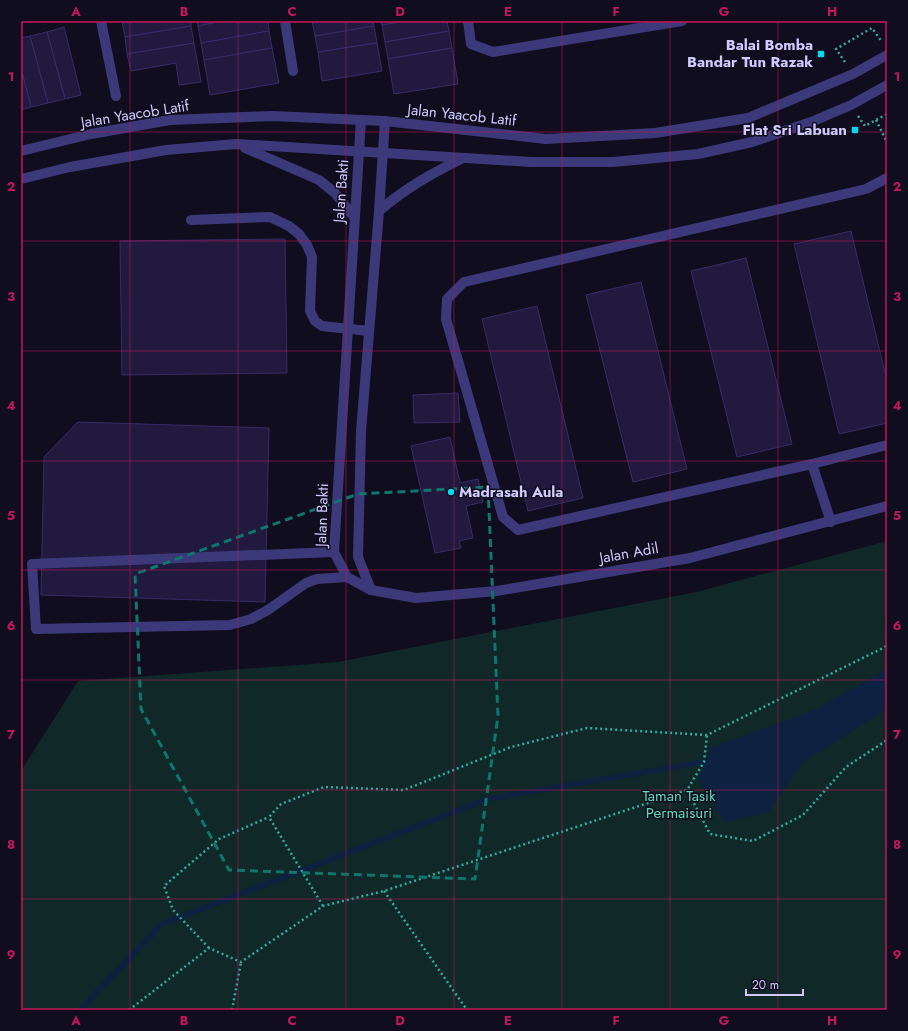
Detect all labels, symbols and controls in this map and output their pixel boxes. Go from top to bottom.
text: A [70,2,81,21]
text: B [180,2,189,21]
text: C [287,2,297,21]
text: D [395,2,405,21]
text: E [504,2,512,21]
text: F [612,2,620,21]
text: G [719,2,730,21]
text: H [827,2,837,21]
place label: Balai Bomba Bandar Tun Razak [687,34,813,73]
marker: Balai Bomba Bandar Tun Razak [816,49,826,59]
text: 1 [8,67,14,86]
text: 1 [894,67,900,86]
street label: Jalan Yaacob Latif [77,94,191,134]
street label: Jalan Yaacob Latif [404,98,518,132]
place label: Flat Sri Labuan [743,119,847,141]
marker: Flat Sri Labuan [850,125,860,135]
street label: Jalan Bakti [328,159,354,225]
text: 2 [7,177,15,196]
text: 2 [893,177,901,196]
text: 3 [7,287,15,306]
text: 3 [893,287,901,306]
text: 4 [6,396,16,415]
text: 4 [892,396,902,415]
place label: Madrasah Aula [459,481,563,503]
street label: Jalan Bakti [310,483,334,549]
marker: Madrasah Aula [446,487,456,497]
text: 5 [7,506,15,525]
text: 5 [893,506,901,525]
street label: Jalan Adil [596,537,660,569]
text: 6 [7,616,16,635]
text: 6 [893,616,902,635]
text: 7 [7,725,15,744]
text: 7 [893,725,901,744]
park label: Taman Tasik Permaisuri [642,785,716,824]
text: 8 [7,835,15,854]
text: 8 [893,835,901,854]
text: 9 [7,945,16,964]
text: 9 [893,945,902,964]
scale bar [746,971,803,997]
text: 20 m [752,976,779,994]
text: A [70,1011,81,1030]
text: B [180,1011,189,1030]
text: C [287,1011,297,1030]
text: D [395,1011,405,1030]
text: E [504,1011,512,1030]
text: F [612,1011,620,1030]
text: G [719,1011,730,1030]
text: H [827,1011,837,1030]

